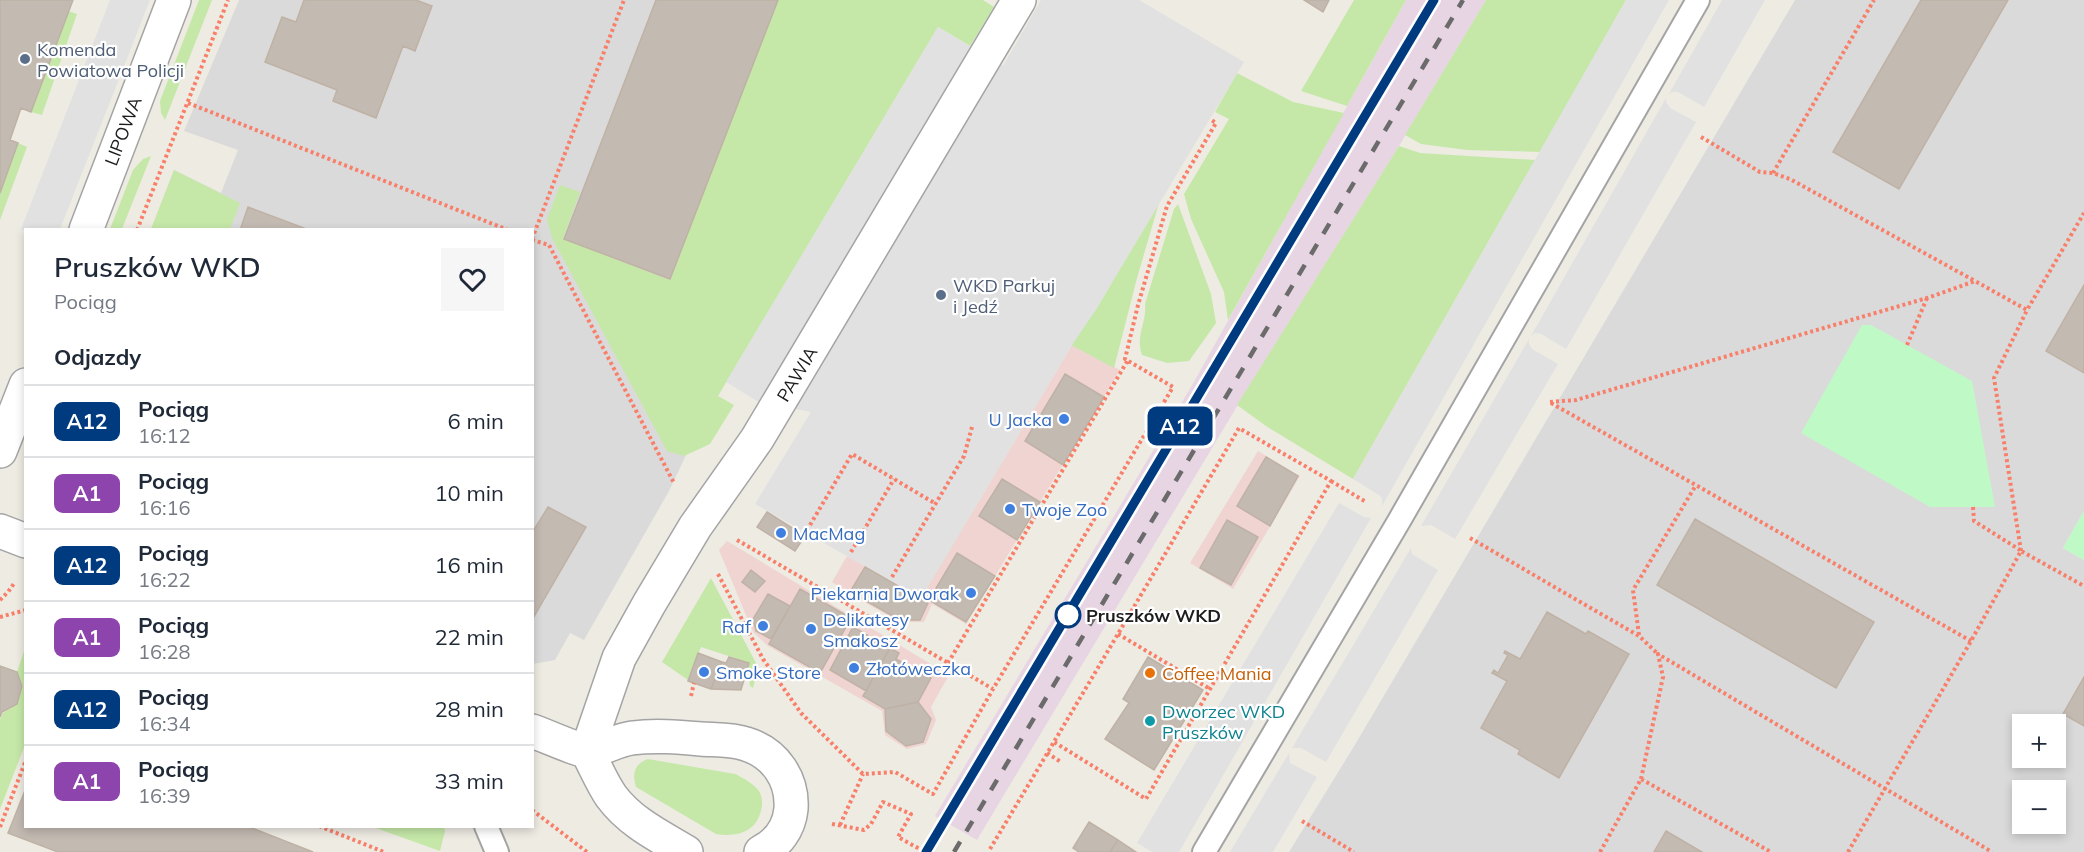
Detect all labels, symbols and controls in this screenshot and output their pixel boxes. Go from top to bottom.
place label: Komenda Powiatowa Policji [37,38,184,82]
marker: Komenda Powiatowa Policji [18,52,32,66]
street label: LIPOWA [99,93,147,169]
button: heart [441,248,504,311]
text: Pruszków WKD [54,249,261,284]
place label: WKD Parkuj i Jedź [953,274,1055,318]
marker: WKD Parkuj i Jedź [934,288,948,302]
text: Pociąg [54,289,117,314]
street label: PAWIA [772,342,822,406]
text: Odjazdy [54,343,141,371]
text: Pociąg [138,395,209,423]
line badge: A12 [1146,406,1214,446]
text: 6 min [448,407,504,435]
text: A12 [67,408,107,434]
place label: U Jacka [989,408,1052,431]
marker: U Jacka [1057,412,1071,426]
text: A12 [1160,413,1200,439]
text: 16:12 [138,423,191,448]
text: Pociąg [138,467,209,495]
text: 10 min [434,479,504,507]
text: A1 [73,480,101,506]
text: 16:16 [138,495,191,520]
place label: Twoje Zoo [1022,498,1107,521]
marker: Twoje Zoo [1003,502,1017,516]
place label: MacMag [793,522,865,545]
marker: MacMag [774,526,788,540]
text: Pociąg [138,539,209,567]
text: 16 min [434,551,504,579]
text: A12 [67,552,107,578]
text: 16:22 [138,567,191,592]
place label: Piekarnia Dworak [811,582,960,605]
marker: Piekarnia Dworak [964,586,978,600]
marker: Pruszków WKD [1055,602,1081,628]
place label: Pruszków WKD [1086,604,1221,627]
place label: Delikatesy Smakosz [823,608,910,652]
text: Pociąg [138,611,209,639]
place label: Raf [722,615,752,638]
marker: Raf [756,619,770,633]
marker: Delikatesy Smakosz [804,622,818,636]
text: 22 min [434,623,504,651]
text: A1 [73,624,101,650]
text: 16:28 [138,639,191,664]
place label: Złotóweczka [866,657,971,680]
place label: Smoke Store [716,661,821,684]
marker: Złotóweczka [847,661,861,675]
place label: Coffee Mania [1162,662,1272,685]
marker: Smoke Store [697,665,711,679]
marker: Coffee Mania [1143,666,1157,680]
text: Pociąg [138,683,209,711]
text: 28 min [434,695,504,723]
text: A12 [67,696,107,722]
place label: Dworzec WKD Pruszków [1162,700,1285,744]
text: 16:34 [138,711,191,736]
marker: Dworzec WKD Pruszków [1143,714,1157,728]
map controls [2012,714,2066,834]
button: + [2012,714,2066,768]
text: Pociąg [138,755,209,783]
text: 33 min [434,767,504,795]
text: A1 [73,768,101,794]
button: − [2012,780,2066,834]
text: 16:39 [138,783,191,808]

